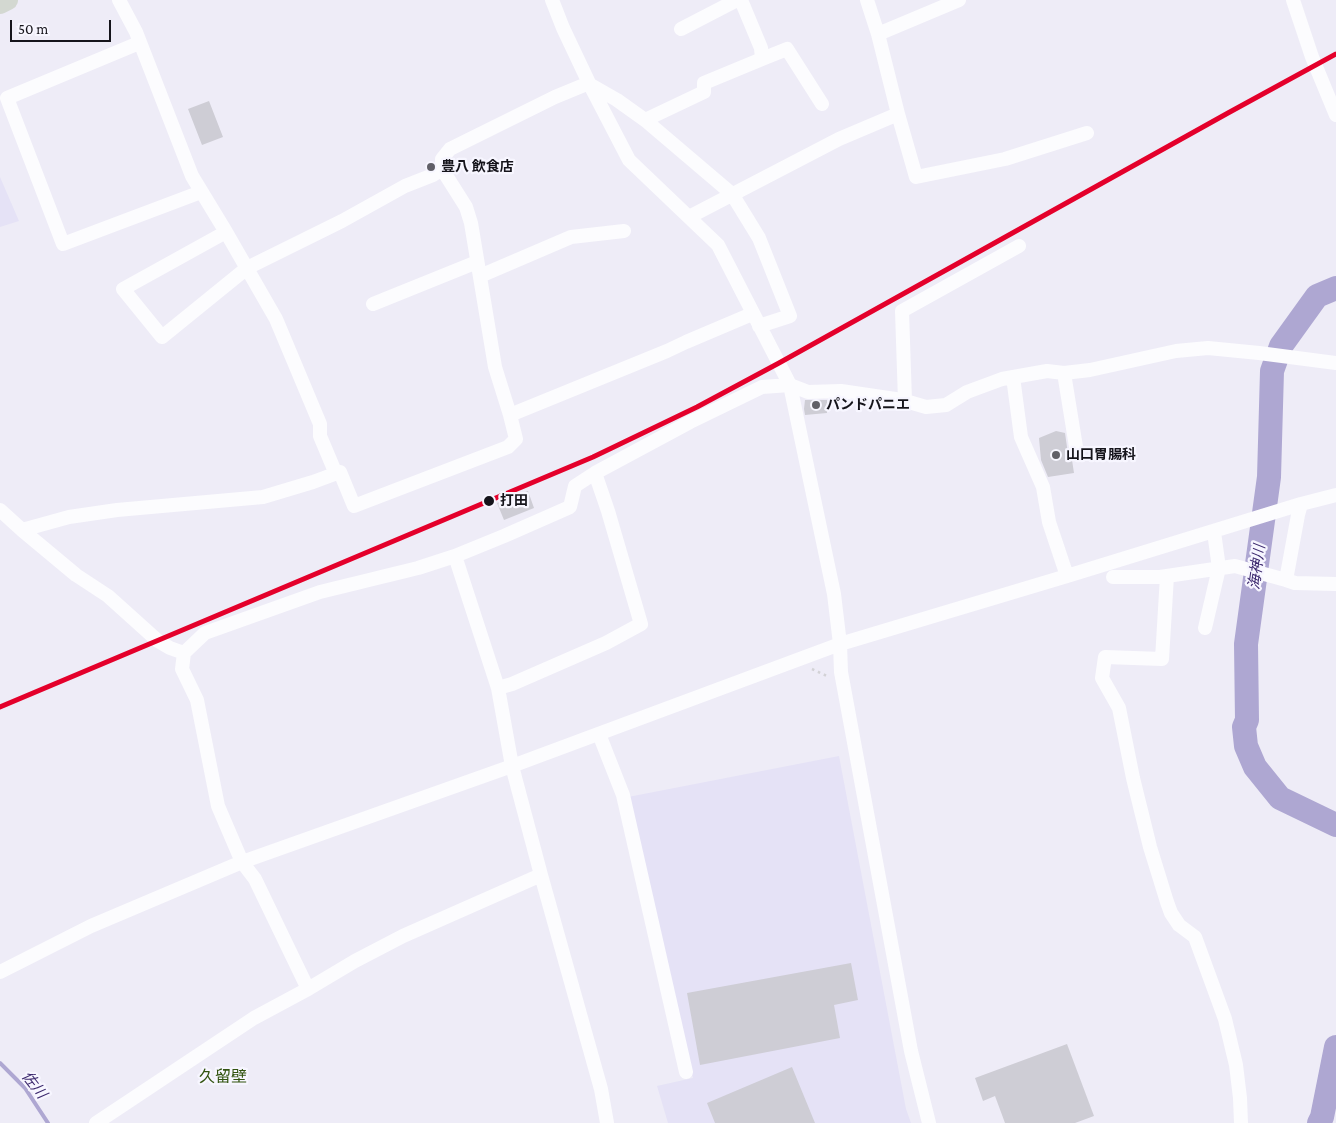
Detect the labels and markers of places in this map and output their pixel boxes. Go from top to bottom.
place label: 豊八 飲食店 [441,159,514,175]
marker: 豊八 飲食店 [425,161,437,173]
place label: パンドパニエ [826,397,910,413]
marker: パンドパニエ [810,399,822,411]
place label: 山口胃腸科 [1066,447,1136,463]
marker: 山口胃腸科 [1050,449,1062,461]
place label: 打田 [500,493,528,509]
marker: 打田 [482,494,496,508]

